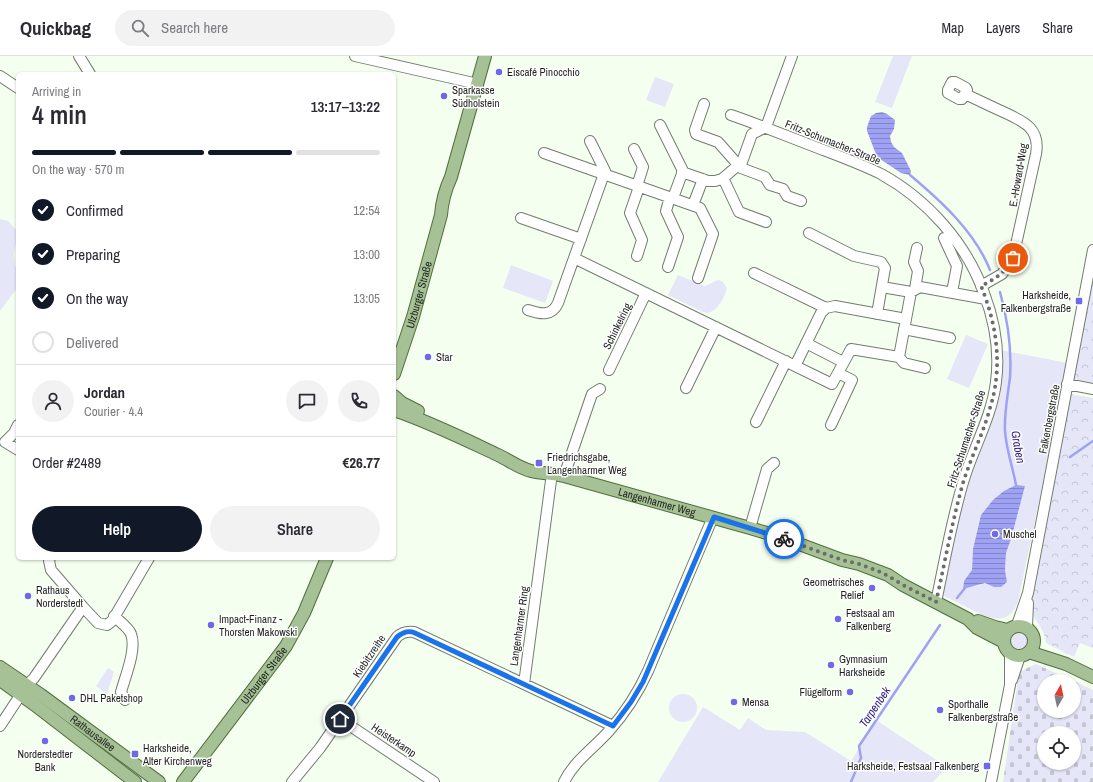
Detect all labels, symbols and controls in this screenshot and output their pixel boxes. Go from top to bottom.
search box [115,10,395,46]
text: Quickbag [20,15,91,41]
icon: search [129,17,151,39]
text: Search here [161,17,228,38]
text: Map [942,19,964,37]
text: Layers [986,19,1020,37]
text: Share [1042,19,1073,37]
place label: Eiscafé Pinocchio [507,65,580,79]
marker: Eiscafé Pinocchio [494,67,504,77]
text: Arriving in [32,83,81,100]
place label: Sparkasse Südholstein [452,83,500,110]
marker: Sparkasse Südholstein [439,91,449,101]
text: 13:17–13:22 [311,96,380,117]
text: 4 min [32,97,87,132]
street label: Fritz-Schumacher-Straße [783,116,883,168]
street label: E.-Howard-Weg [1006,142,1030,208]
text: On the way · 570 m [32,161,124,178]
icon: check [32,199,54,221]
text: Confirmed [66,200,123,221]
text: 12:54 [353,202,380,219]
pin [996,241,1030,275]
icon: check [32,243,54,265]
text: Preparing [66,244,120,265]
text: 13:00 [353,246,380,263]
icon: bag [1002,247,1024,269]
street label: Ulzburger Straße [403,260,435,330]
icon: check [32,287,54,309]
text: On the way [66,288,128,309]
place label: Harksheide, Falkenbergstraße [1001,288,1071,315]
text: 13:05 [353,290,380,307]
marker: Harksheide, Falkenbergstraße [1074,296,1084,306]
street label: Schinkelring [600,300,634,352]
text: Delivered [66,332,119,353]
place label: Star [436,350,453,364]
marker: Star [423,352,433,362]
button: person [32,380,74,422]
button: chat [286,380,328,422]
button: phone [338,380,380,422]
text: Jordan [84,382,125,403]
street label: Falkenbergstraße [1035,383,1063,455]
street label: Fritz-Schumacher-Straße [944,388,988,490]
text: Courier · 4.4 [84,403,143,420]
water label: Graben [1007,429,1029,465]
place label: Friedrichsgabe, Langenharmer Weg [547,450,627,477]
text: Order #2489 [32,452,101,473]
text: €26.77 [342,452,380,473]
marker: Friedrichsgabe, Langenharmer Weg [534,458,544,468]
street label: Langenharmer Weg [617,484,697,519]
button: Help [32,506,202,552]
button: Share [210,506,380,552]
courier [764,519,804,559]
place label: Muschel [1003,527,1037,541]
icon: bike [773,528,795,550]
marker: Muschel [990,529,1000,539]
place label: Geometrisches Relief [803,575,864,602]
place label: Rathaus Norderstedt [36,583,84,610]
marker: Geometrisches Relief [867,583,877,593]
street label: Langenharmer Ring [506,585,532,667]
marker: Rathaus Norderstedt [23,591,33,601]
place label: Festsaal am Falkenberg [846,606,895,633]
place label: Impact-Finanz - Thorsten Makowski [219,612,297,639]
marker: Festsaal am Falkenberg [833,614,843,624]
marker: Impact-Finanz - Thorsten Makowski [206,620,216,630]
street label: Kiebitzreihe [350,632,388,680]
street label: Ulzburger Straße [238,644,290,707]
place label: Gymnasium Harksheide [839,652,888,679]
marker: Gymnasium Harksheide [826,660,836,670]
north arrow [1037,674,1081,718]
map controls [1037,674,1081,770]
water label: Tarpenbek [856,683,895,730]
place label: Flügelform [799,685,842,699]
marker: Flügelform [845,687,855,697]
place label: DHL Paketshop [80,691,143,705]
marker: DHL Paketshop [67,693,77,703]
place label: Mensa [742,695,769,709]
marker: Mensa [729,697,739,707]
place label: Sporthalle Falkenbergstraße [948,697,1018,724]
pin [323,702,357,736]
marker: Sporthalle Falkenbergstraße [935,705,945,715]
icon: home [329,708,351,730]
street label: Rathausallee [67,712,118,754]
street label: Heisterkamp [369,720,419,760]
button: locate [1037,726,1081,770]
marker: Norderstedter Bank [40,736,50,746]
place label: Harksheide, Alter Kirchenweg [142,741,212,768]
place label: Norderstedter Bank [17,747,73,774]
marker: Harksheide, Alter Kirchenweg [130,749,140,759]
place label: Harksheide, Festsaal Falkenberg [847,759,979,773]
marker: Harksheide, Festsaal Falkenberg [982,761,992,771]

